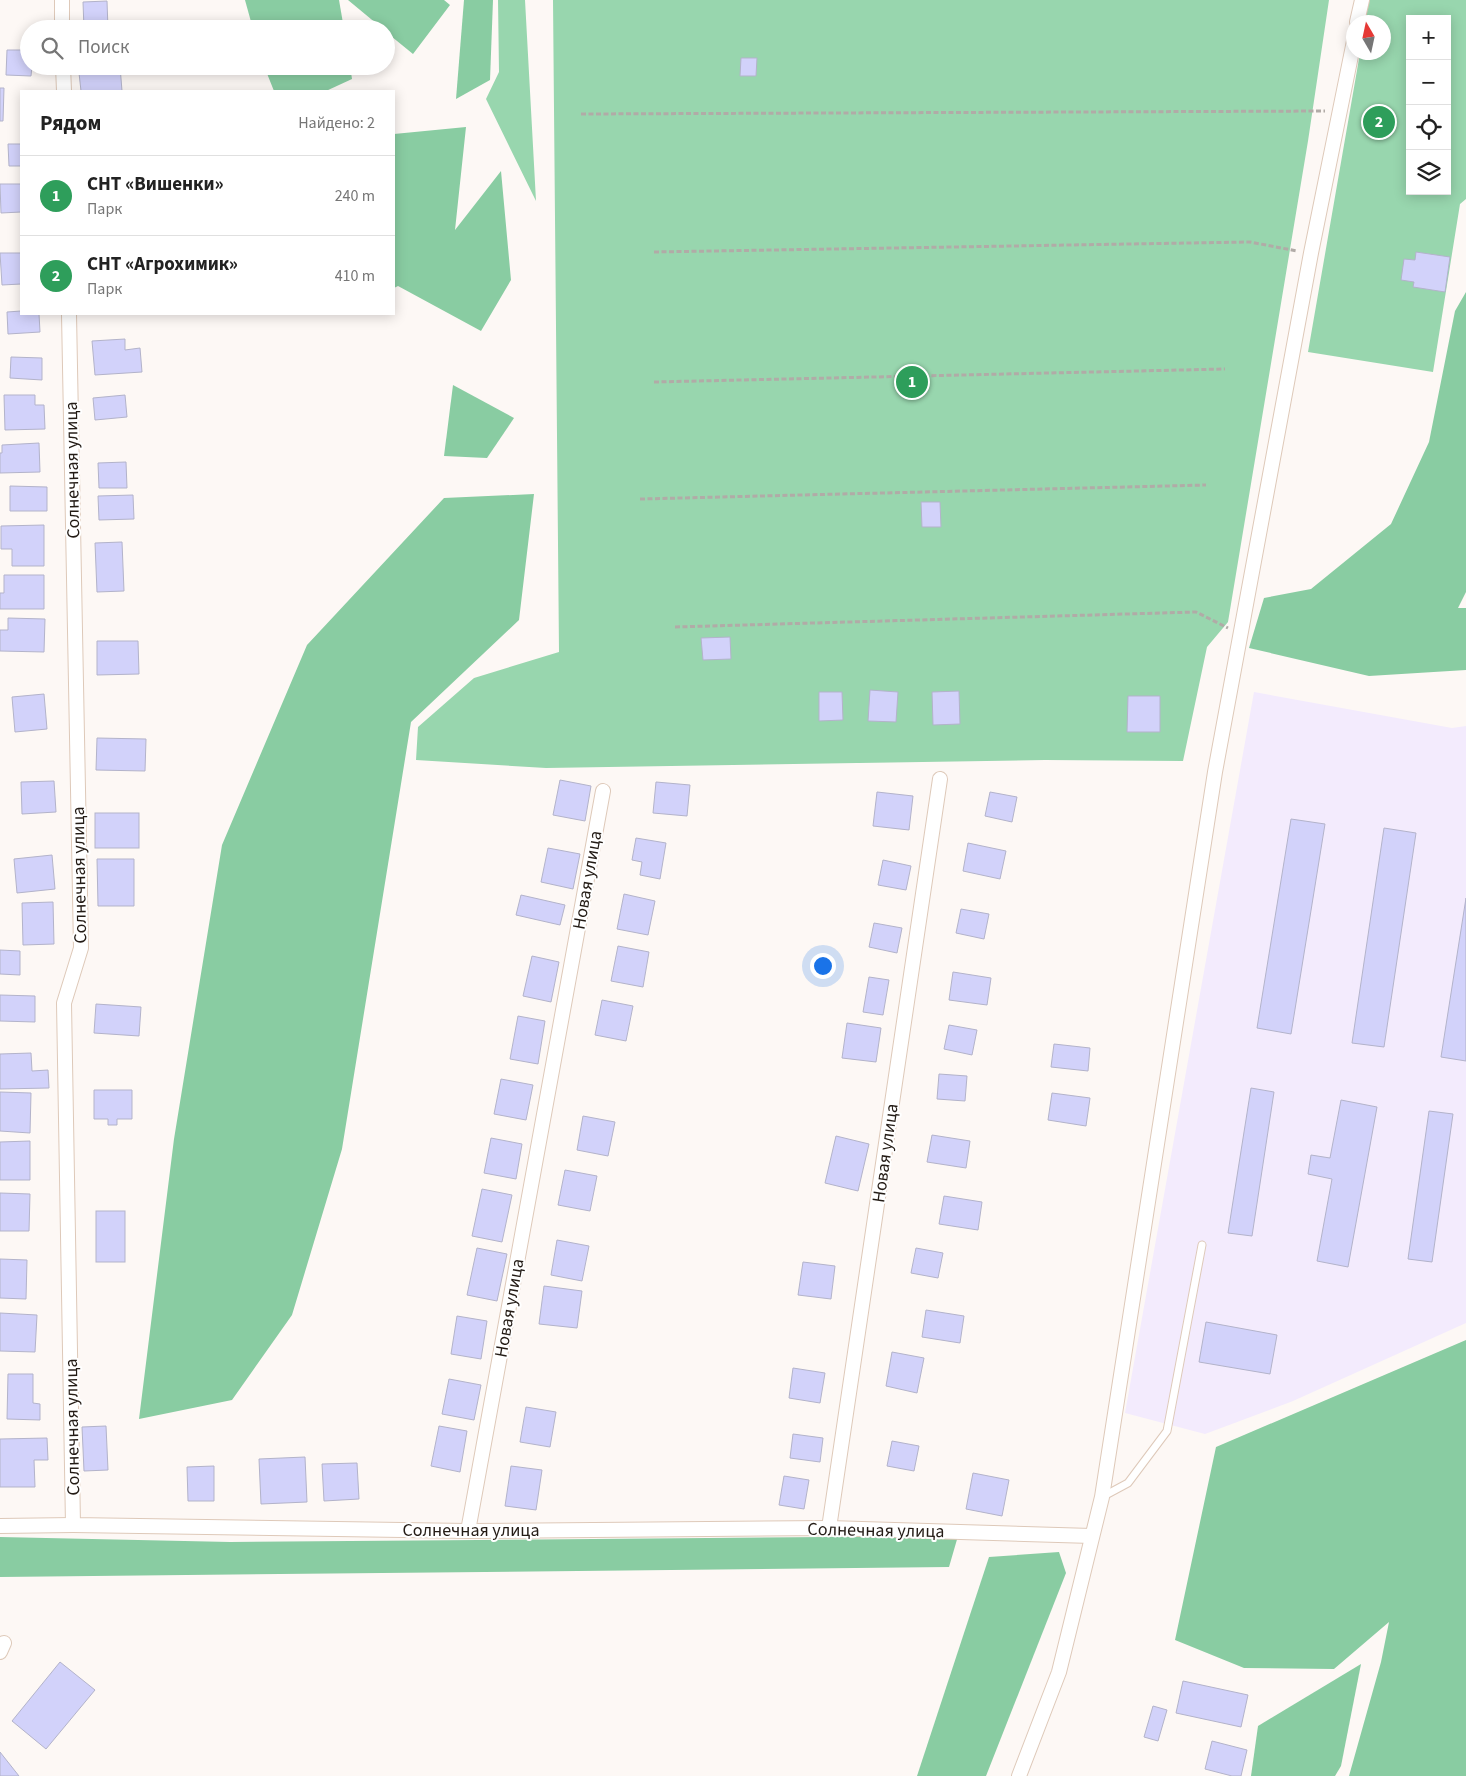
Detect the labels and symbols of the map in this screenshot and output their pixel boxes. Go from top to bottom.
north arrow [1346,15,1391,60]
pin: 2 [1363,103,1395,141]
pin: 1 [896,363,928,401]
street label: Солнечная улица [59,401,86,539]
street label: Солнечная улица [66,806,93,944]
street label: Новая улица [567,829,608,931]
your location [810,953,836,979]
street label: Новая улица [866,1102,905,1204]
street label: Новая улица [489,1257,530,1359]
street label: Солнечная улица [59,1358,86,1496]
street label: Солнечная улица [807,1517,945,1544]
street label: Солнечная улица [402,1518,540,1543]

